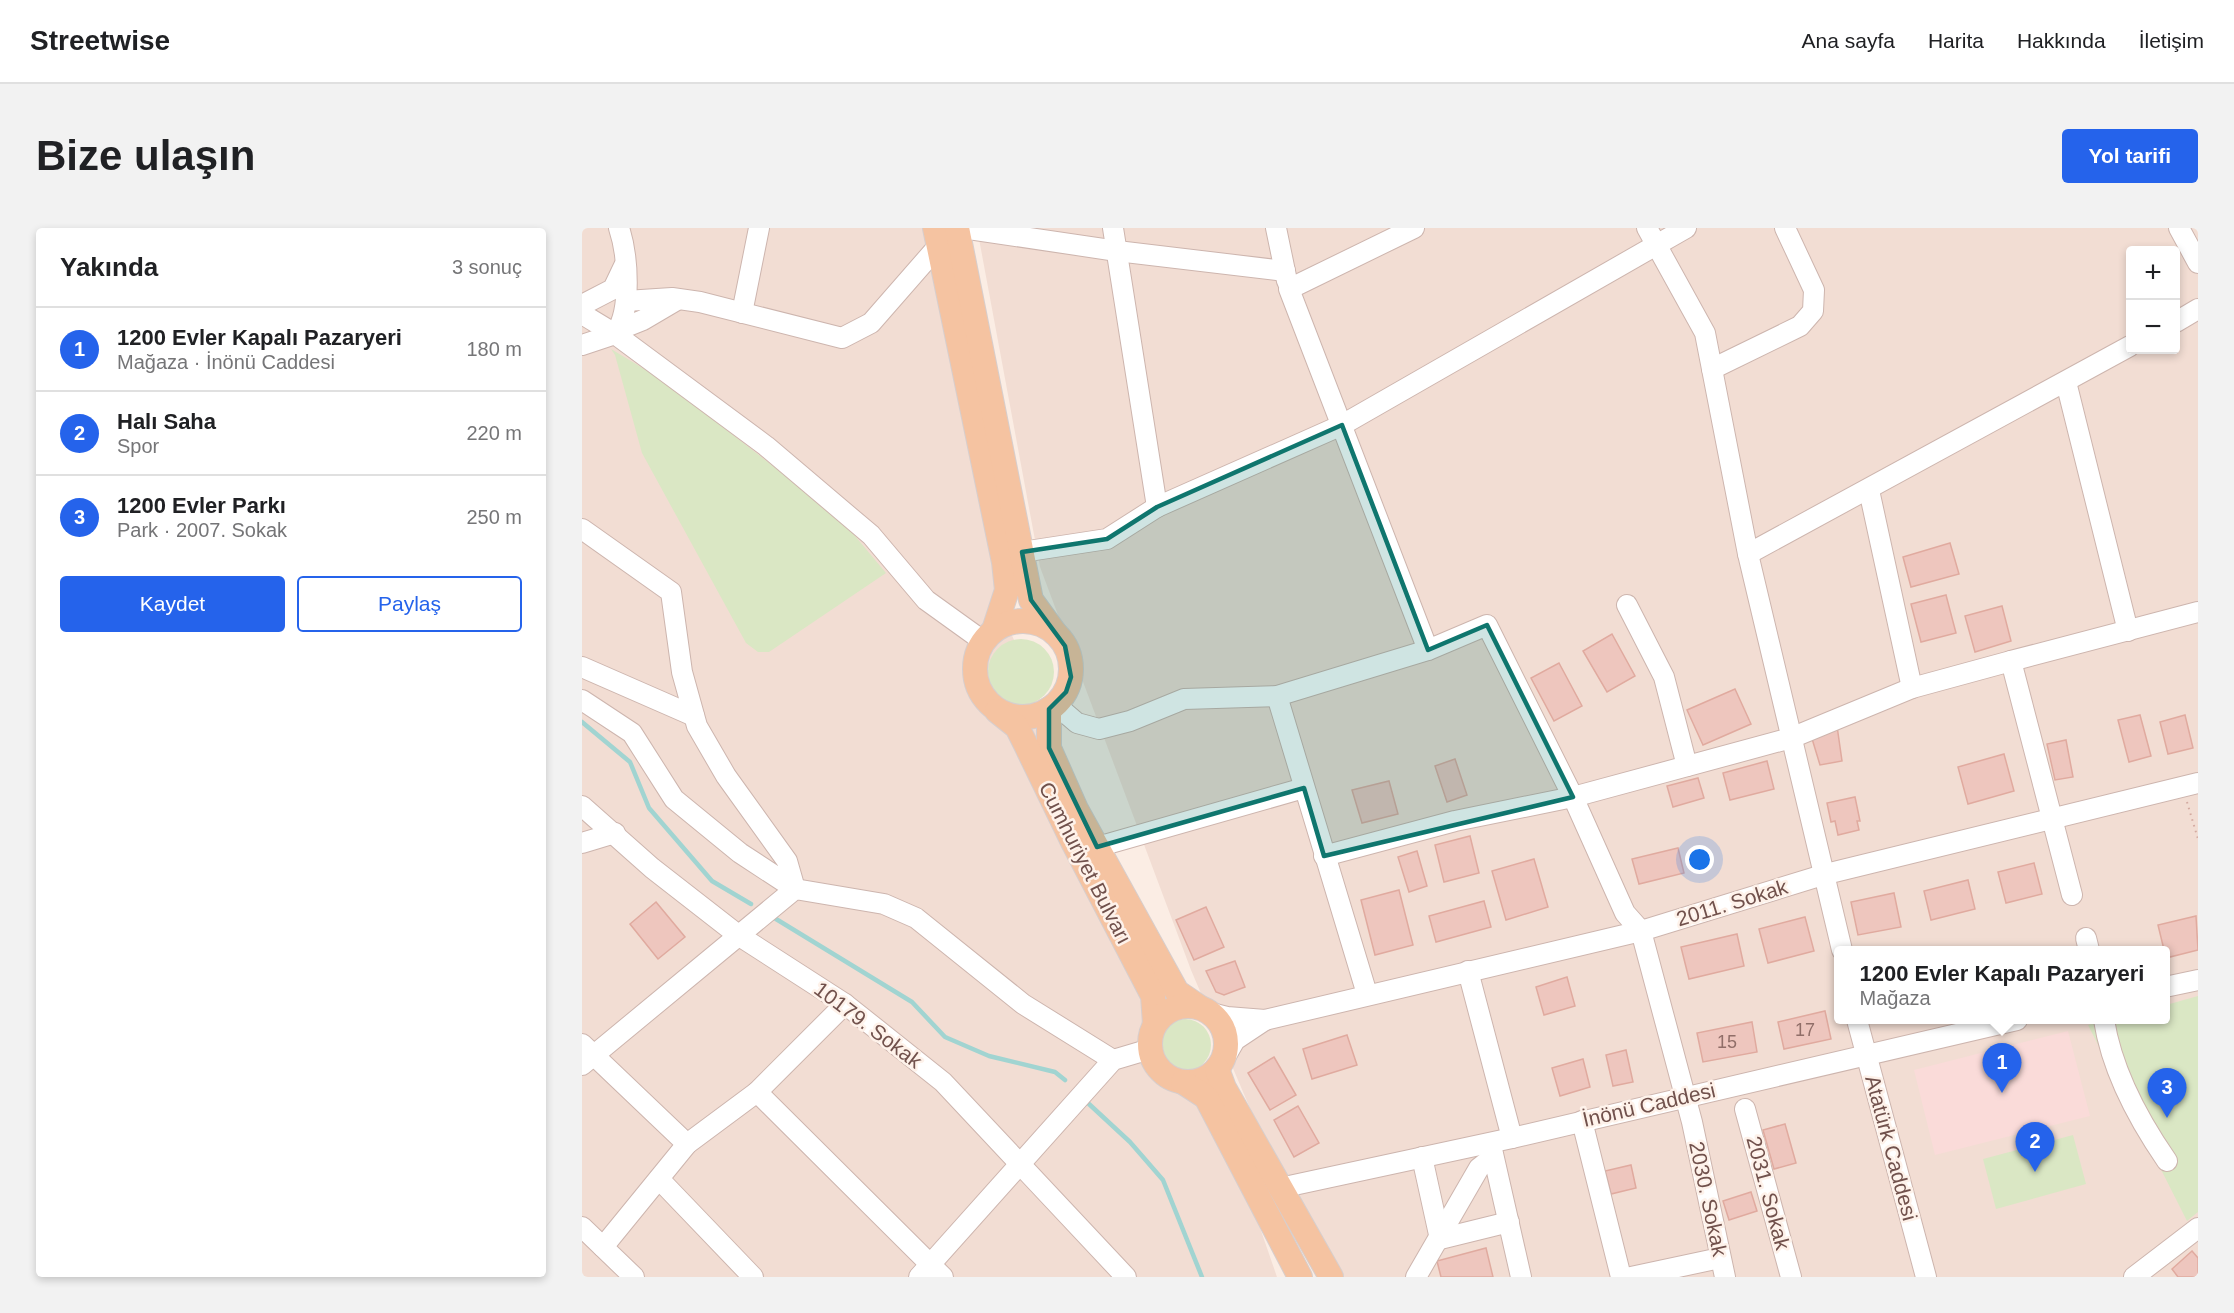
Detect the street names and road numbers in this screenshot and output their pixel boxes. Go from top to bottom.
street label: Cumhuriyet Bulvarı [1035,778,1136,948]
street label: 2011. Sokak [1673,875,1791,930]
street label: 10179. Sokak [810,977,927,1073]
street label: Atatürk Caddesi [1861,1073,1922,1223]
street label: İnönü Caddesi [1580,1078,1717,1131]
street label: 2031. Sokak [1742,1134,1795,1253]
street label: 2030. Sokak [1685,1139,1732,1259]

